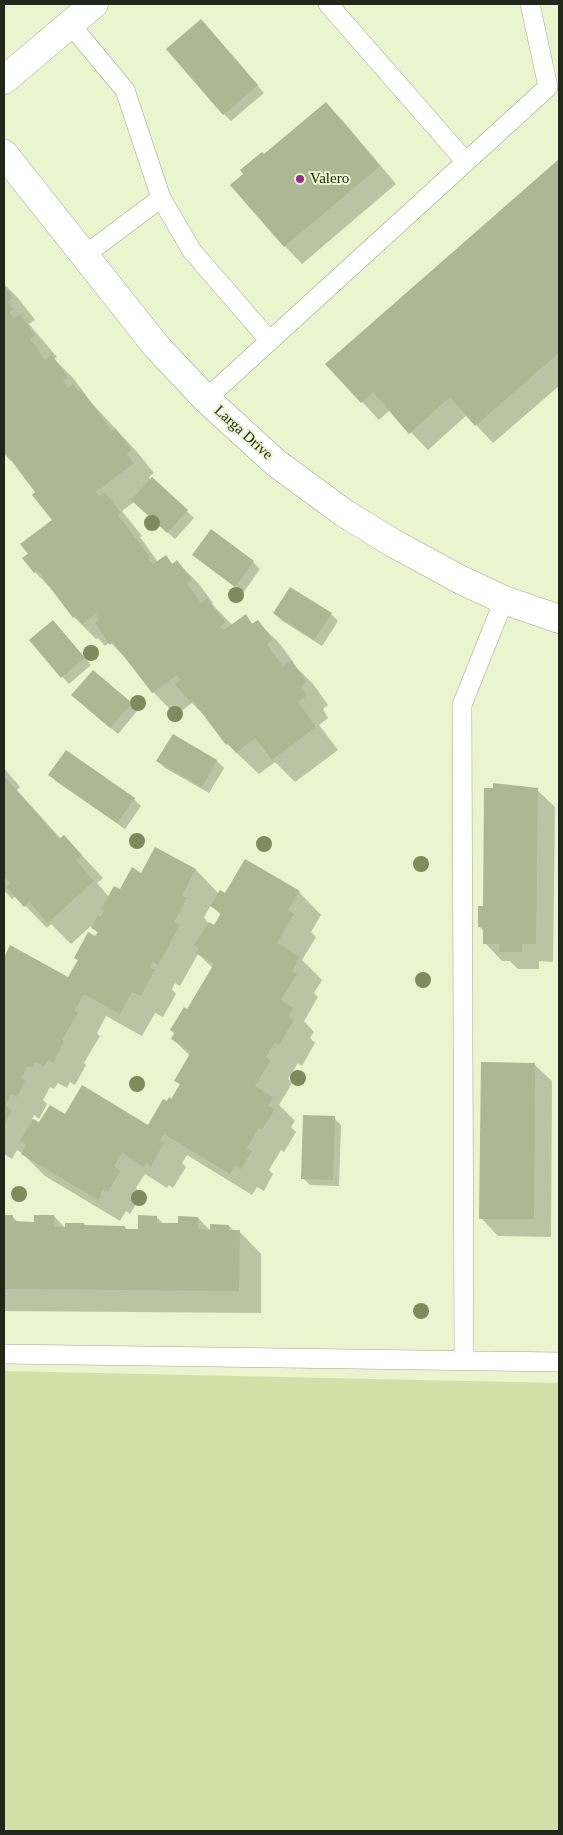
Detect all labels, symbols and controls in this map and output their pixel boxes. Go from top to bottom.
place label: Valero [310,170,349,188]
marker: Valero [294,173,306,185]
street label: Larga Drive [210,402,276,464]

